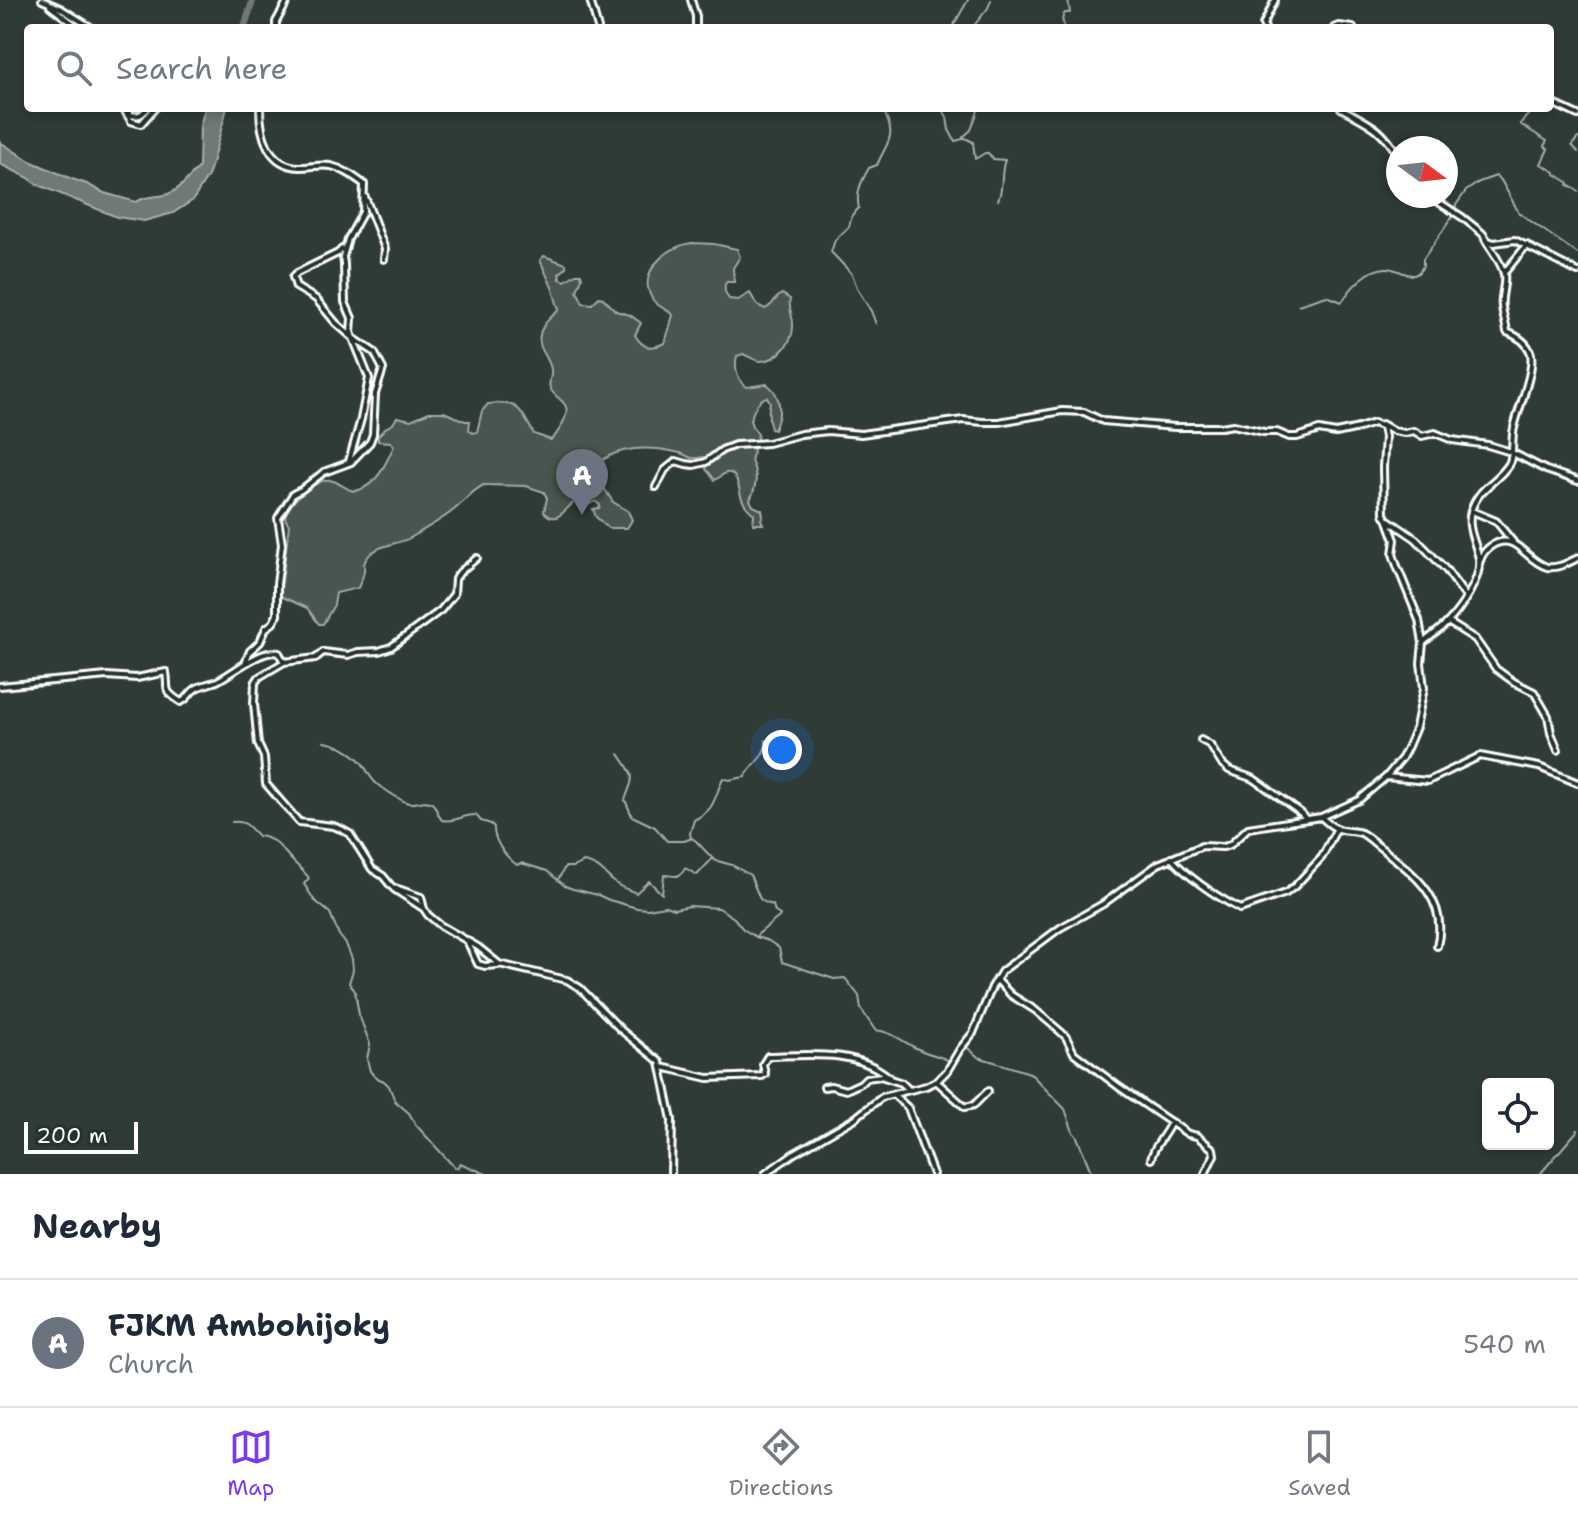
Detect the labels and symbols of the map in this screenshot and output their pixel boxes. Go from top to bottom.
north arrow [1386,136,1458,208]
pin: A [556,449,608,515]
your location [762,730,802,770]
scale bar [24,1118,138,1154]

